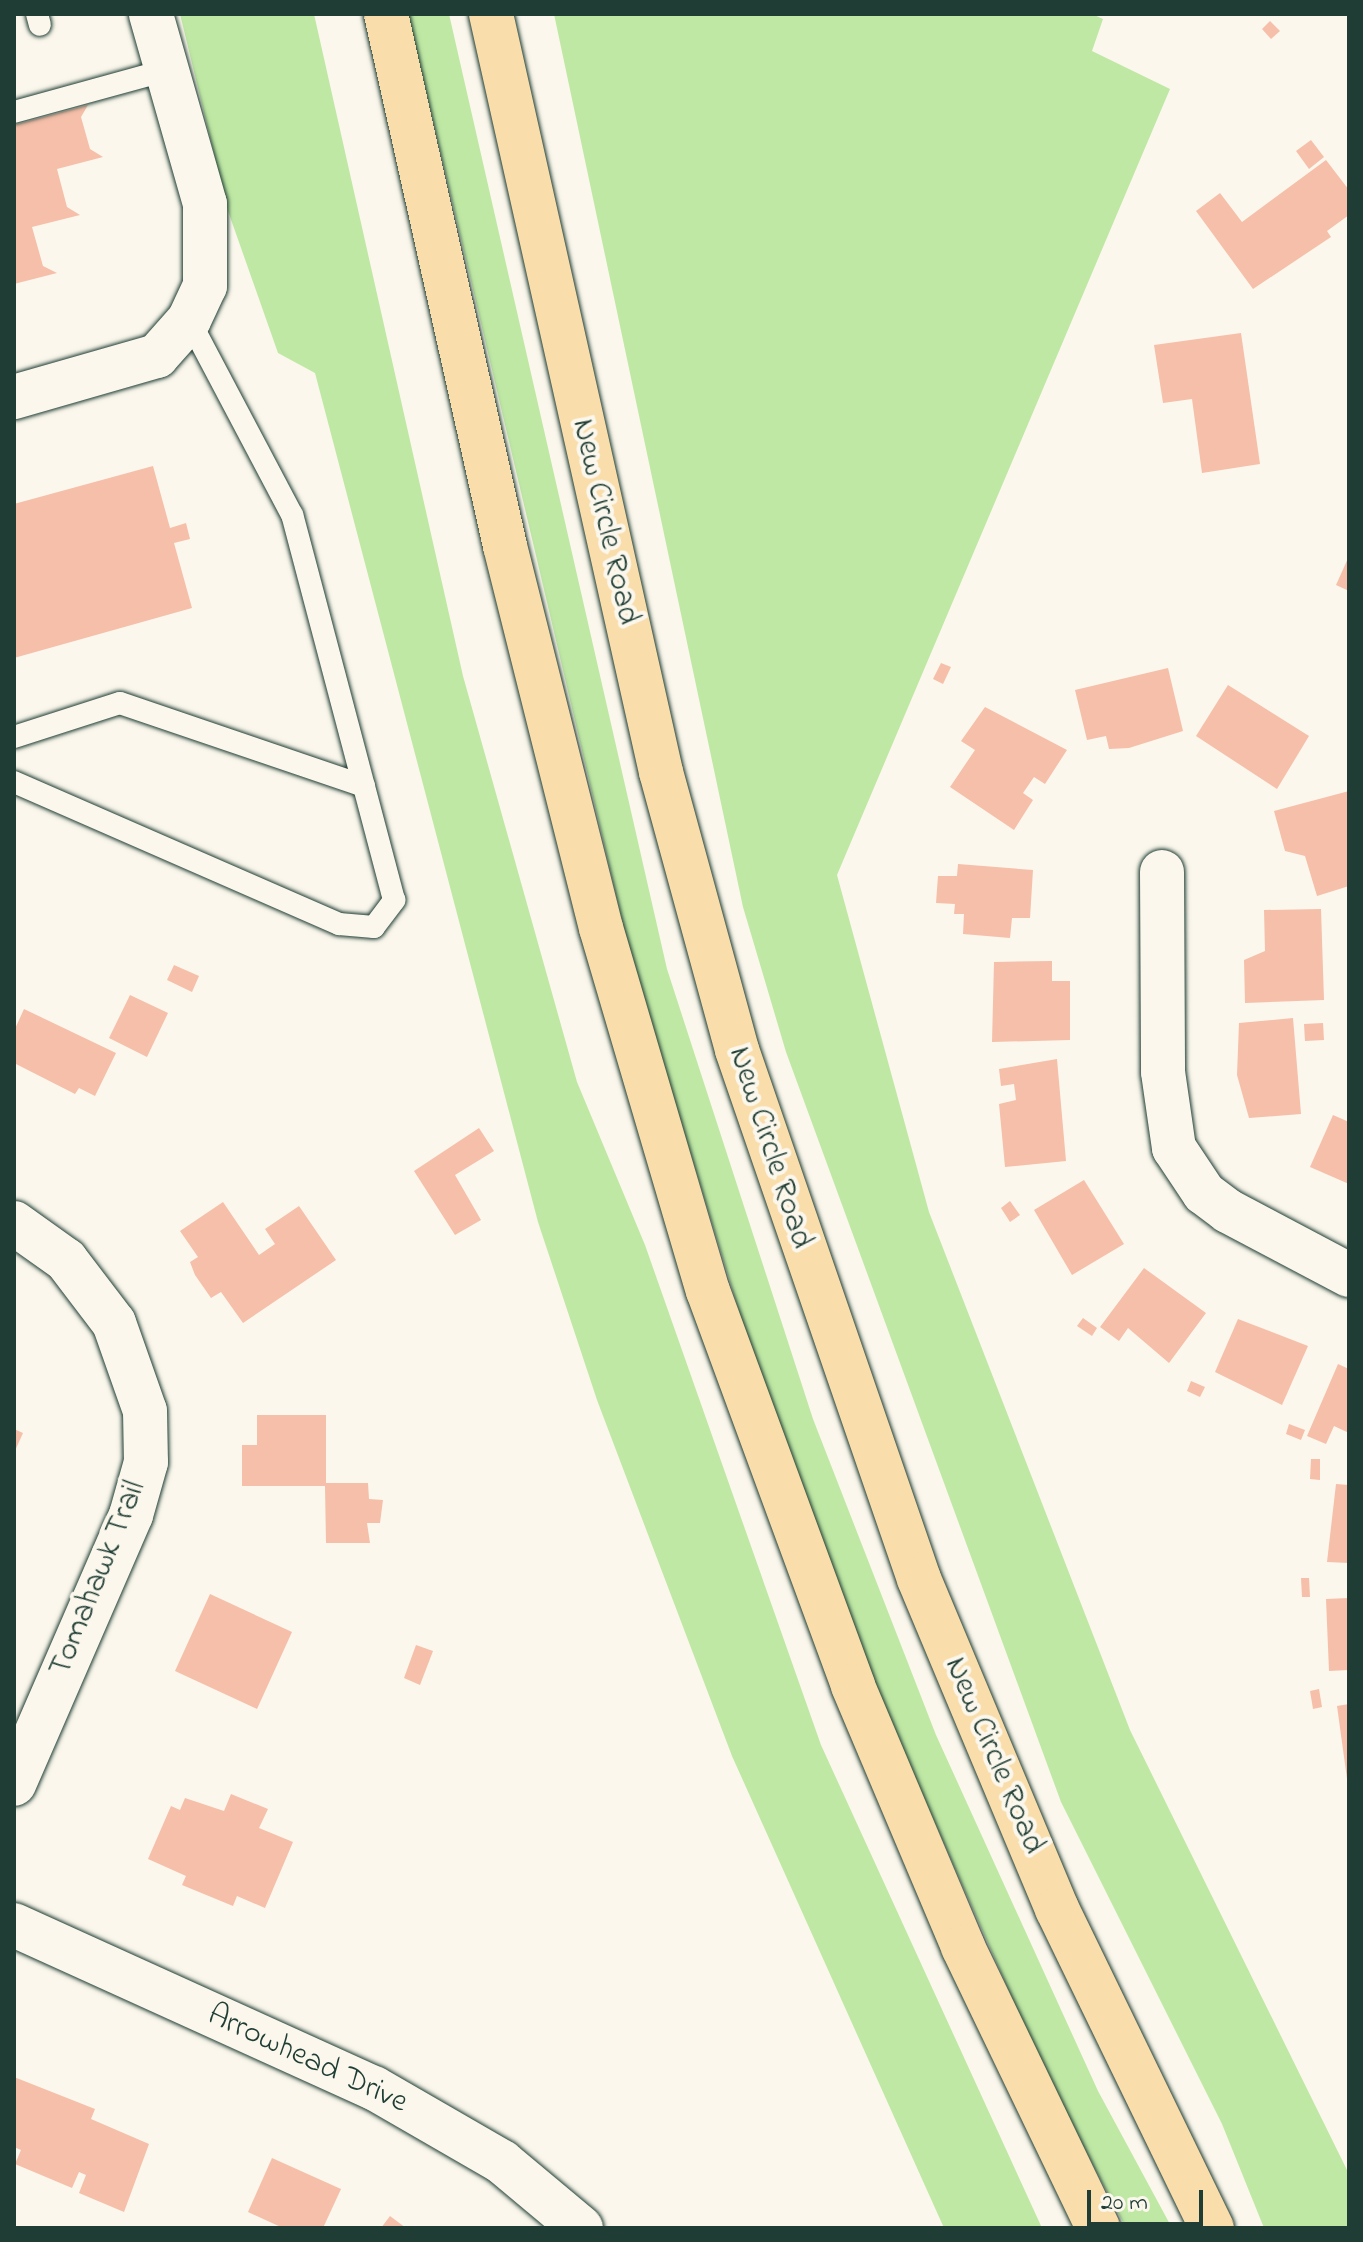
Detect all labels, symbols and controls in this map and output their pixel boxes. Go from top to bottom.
street label: New Circle Road [562,416,646,628]
street label: New Circle Road [718,1042,820,1254]
street label: Tomahawk Trail [42,1476,156,1682]
street label: New Circle Road [934,1652,1052,1860]
street label: Arrowhead Drive [201,1997,413,2123]
scale bar [1091,2174,1207,2224]
text: 20 m [1101,2186,1148,2221]

